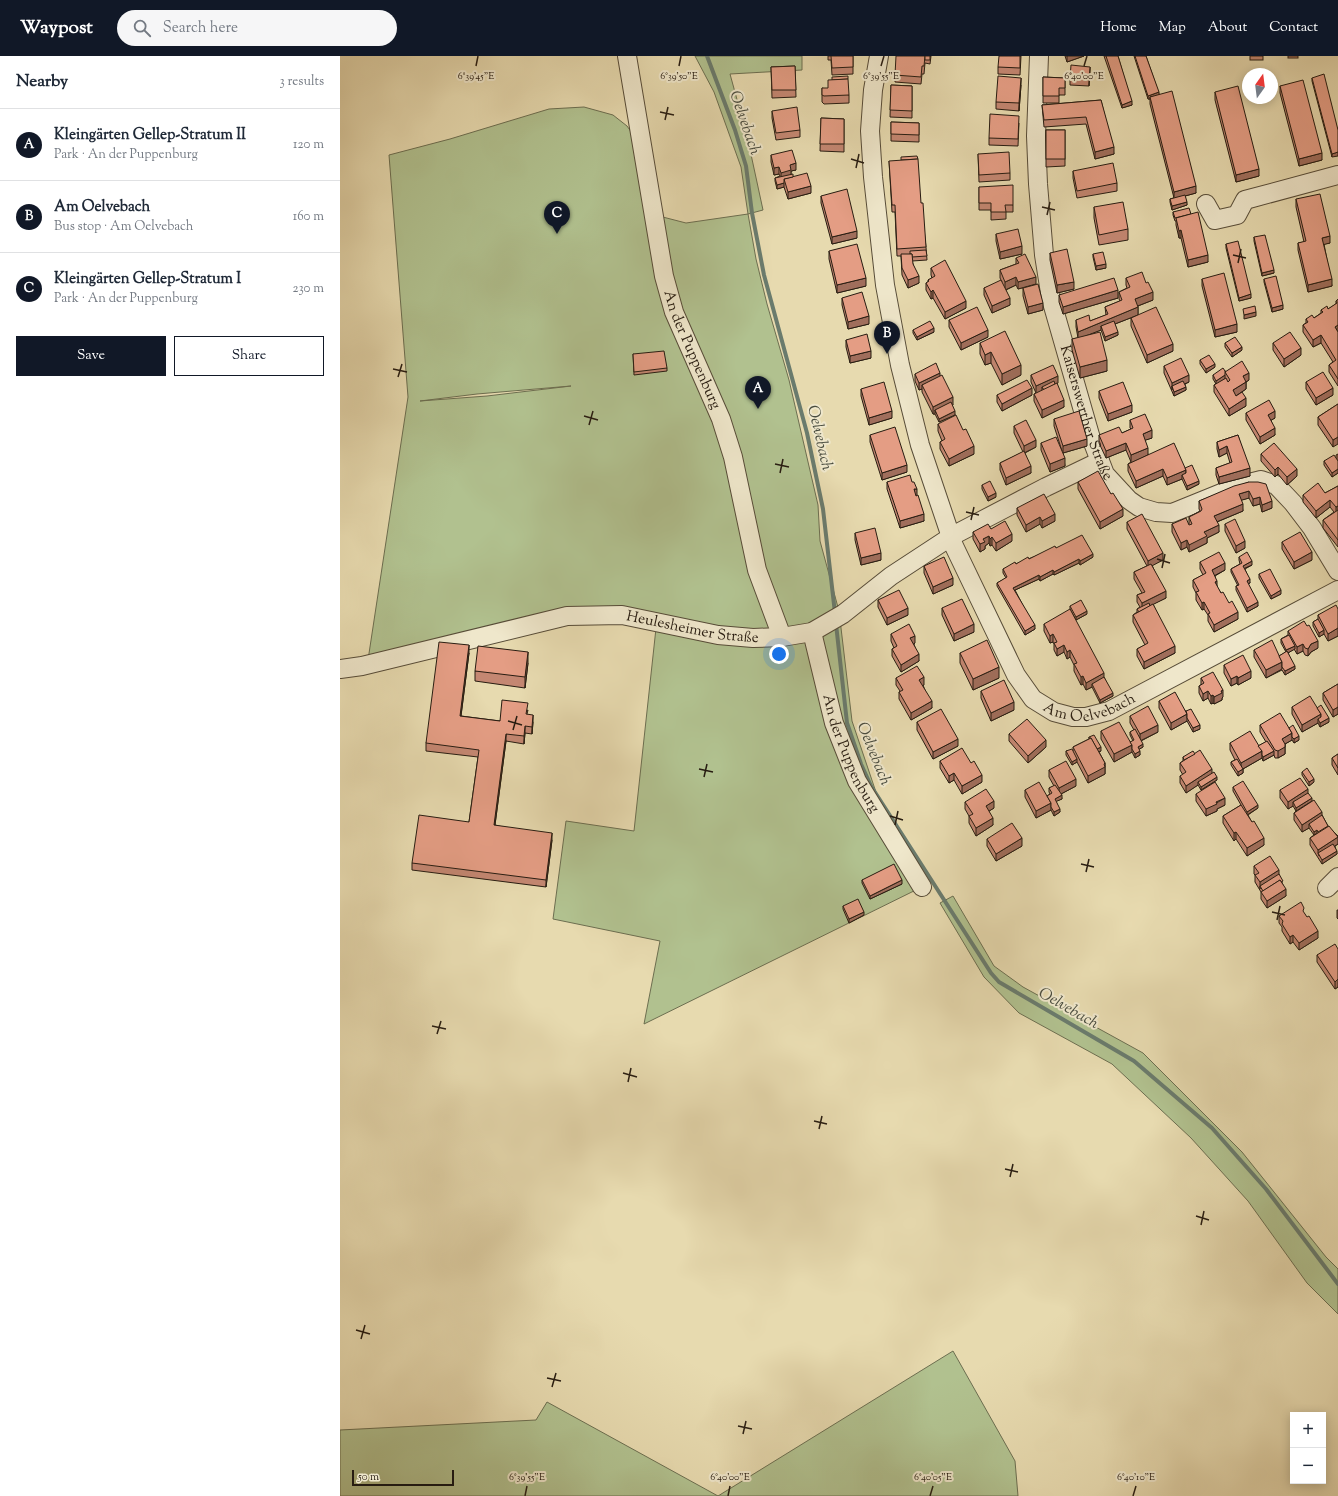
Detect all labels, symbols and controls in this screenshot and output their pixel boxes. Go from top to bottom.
search box [117,10,397,46]
text: Waypost [20,15,93,42]
icon: search [131,17,153,39]
text: Search here [163,18,238,39]
text: Home [1100,18,1137,38]
text: Map [1159,18,1186,38]
text: About [1208,18,1247,38]
text: Contact [1269,18,1318,38]
north arrow [1242,68,1278,104]
text: 6°39'45"E [458,69,494,84]
text: 6°39'50"E [660,69,698,84]
text: 6°39'55"E [863,69,899,84]
text: 6°40'00"E [1064,69,1104,84]
text: Nearby [16,70,68,94]
text: 3 results [279,73,324,91]
water label: Oelvebach [722,88,766,158]
text: Kleingärten Gellep-Stratum II [54,125,246,146]
text: A [24,136,34,154]
text: 120 m [293,136,324,154]
text: Park · An der Puppenburg [54,146,198,164]
text: Am Oelvebach [54,197,150,218]
pin: C [544,201,570,234]
text: B [25,208,33,226]
text: 160 m [293,208,324,226]
text: Bus stop · Am Oelvebach [54,218,194,236]
text: Kleingärten Gellep-Stratum I [54,269,241,290]
text: C [24,280,34,298]
text: 230 m [292,280,324,298]
street label: An der Puppenburg [658,288,726,413]
text: Park · An der Puppenburg [54,290,198,308]
pin: B [874,321,900,354]
button: Save [16,336,166,376]
button: Share [174,336,324,376]
street label: Kaiserswerther Straße [1054,343,1117,486]
pin: A [745,376,771,409]
water label: Oelvebach [800,403,838,473]
street label: Heulesheimer Straße [625,606,759,649]
your location [769,644,789,664]
street label: Am Oelvebach [1039,688,1139,728]
street label: An der Puppenburg [817,692,885,817]
water label: Oelvebach [850,719,896,789]
water label: Oelvebach [1033,982,1103,1036]
map controls [1290,1412,1326,1484]
button: + [1290,1412,1326,1448]
button: − [1290,1448,1326,1484]
scale bar [352,1468,454,1487]
text: 50 m [358,1469,379,1485]
text: 6°39'55"E [509,1470,545,1485]
text: 6°40'00"E [710,1470,750,1485]
text: 6°40'05"E [914,1470,952,1485]
text: 6°40'10"E [1117,1470,1155,1485]

